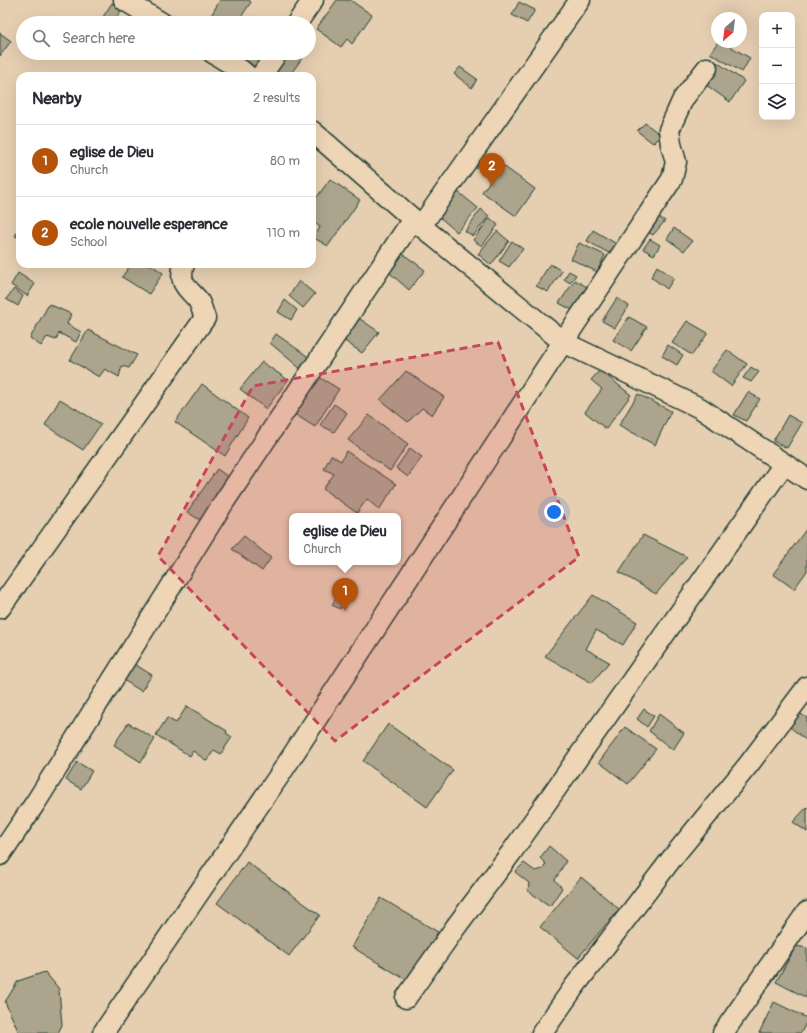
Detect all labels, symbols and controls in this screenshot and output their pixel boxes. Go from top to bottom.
north arrow [711,12,747,48]
map controls [759,12,795,120]
button: + [759,12,795,48]
search box [16,16,316,60]
icon: search [30,27,52,49]
text: Search here [62,29,135,48]
button: − [759,48,795,84]
button: layers [759,84,795,120]
text: Nearby [32,88,81,109]
text: 2 results [253,90,300,106]
text: eglise de Dieu [70,143,154,162]
text: 1 [42,153,48,169]
text: 80 m [270,153,300,169]
pin: 2 [479,153,505,186]
text: Church [70,162,108,178]
text: ecole nouvelle esperance [70,215,228,234]
text: 2 [41,225,49,241]
text: 110 m [267,225,300,241]
text: School [70,234,107,250]
your location [544,502,564,522]
popup [289,513,401,565]
text: eglise de Dieu [303,522,387,541]
text: Church [303,541,341,557]
pin: 1 [332,578,358,611]

